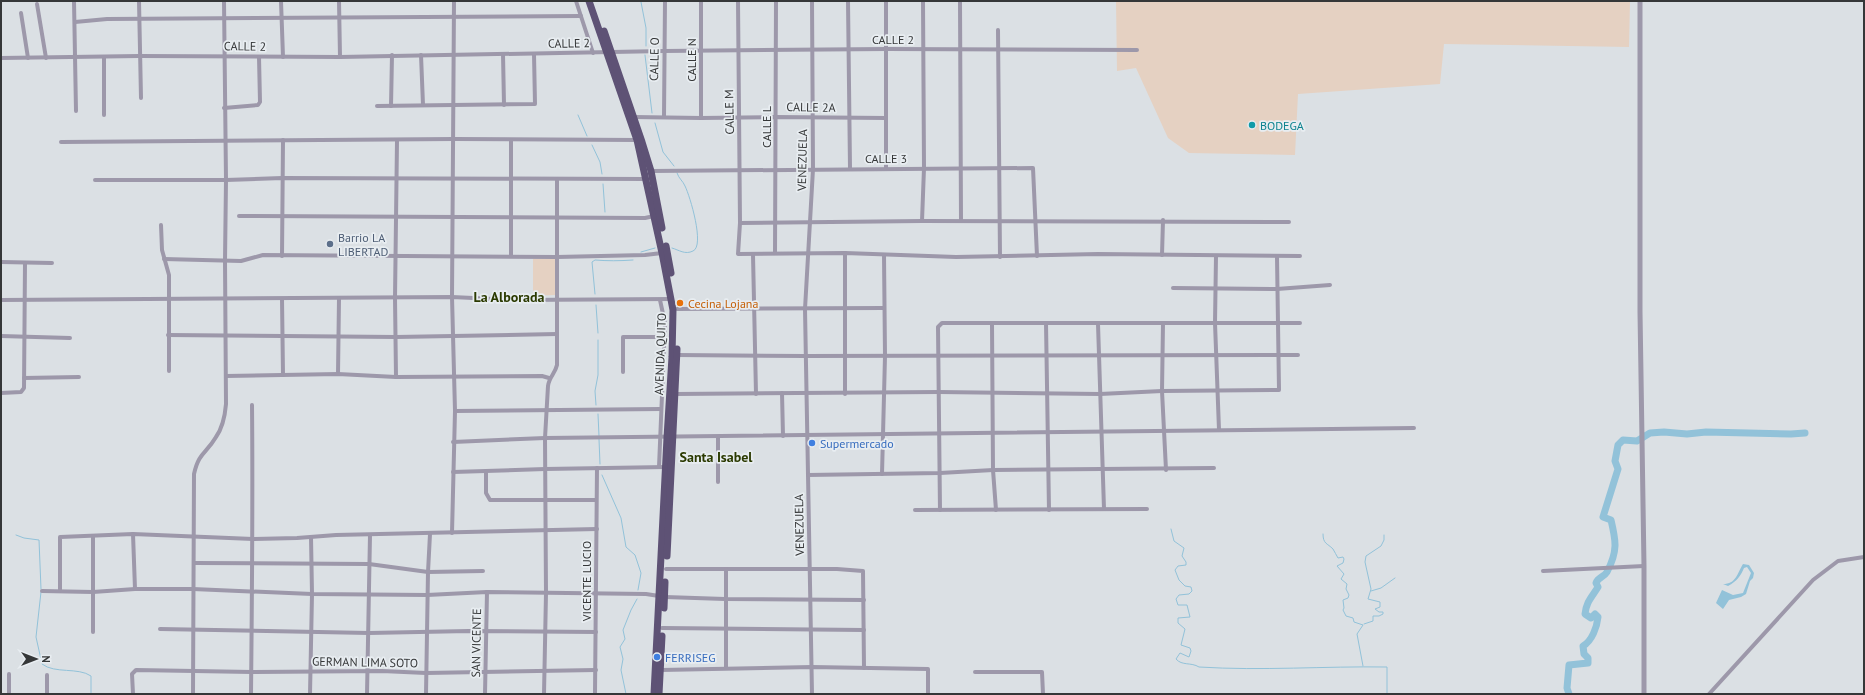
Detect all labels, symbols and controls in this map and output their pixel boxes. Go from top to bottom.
street label: CALLE 2 [872,32,914,47]
street label: CALLE 2 [548,35,590,51]
street label: CALLE O [646,37,662,81]
street label: CALLE 2 [224,38,266,54]
street label: CALLE N [684,38,699,82]
street label: CALLE M [721,89,737,135]
street label: CALLE 2A [786,99,836,115]
street label: CALLE L [759,106,774,148]
place label: BODEGA [1260,118,1304,133]
marker: BODEGA [1247,120,1257,130]
street label: VENEZUELA [794,129,810,192]
street label: CALLE 3 [865,151,907,166]
place label: Barrio LA LIBERTAD [338,230,388,259]
marker: Barrio LA LIBERTAD [325,239,335,249]
district label: La Alborada [473,288,545,306]
place label: Cecina Lojana [688,296,758,311]
marker: Cecina Lojana [675,298,685,308]
street label: AVENIDA QUITO [651,313,669,395]
place label: Supermercado [820,436,894,451]
marker: Supermercado [807,438,817,448]
district label: Santa Isabel [680,448,753,466]
street label: VENEZUELA [791,494,807,557]
street label: VICENTE LUCIO [579,541,594,622]
street label: SAN VICENTE [468,608,484,678]
north arrow [16,639,56,679]
place label: FERRISEG [665,650,716,665]
marker: FERRISEG [652,652,662,662]
street label: GERMAN LIMA SOTO [312,654,418,670]
text: N [39,655,53,663]

